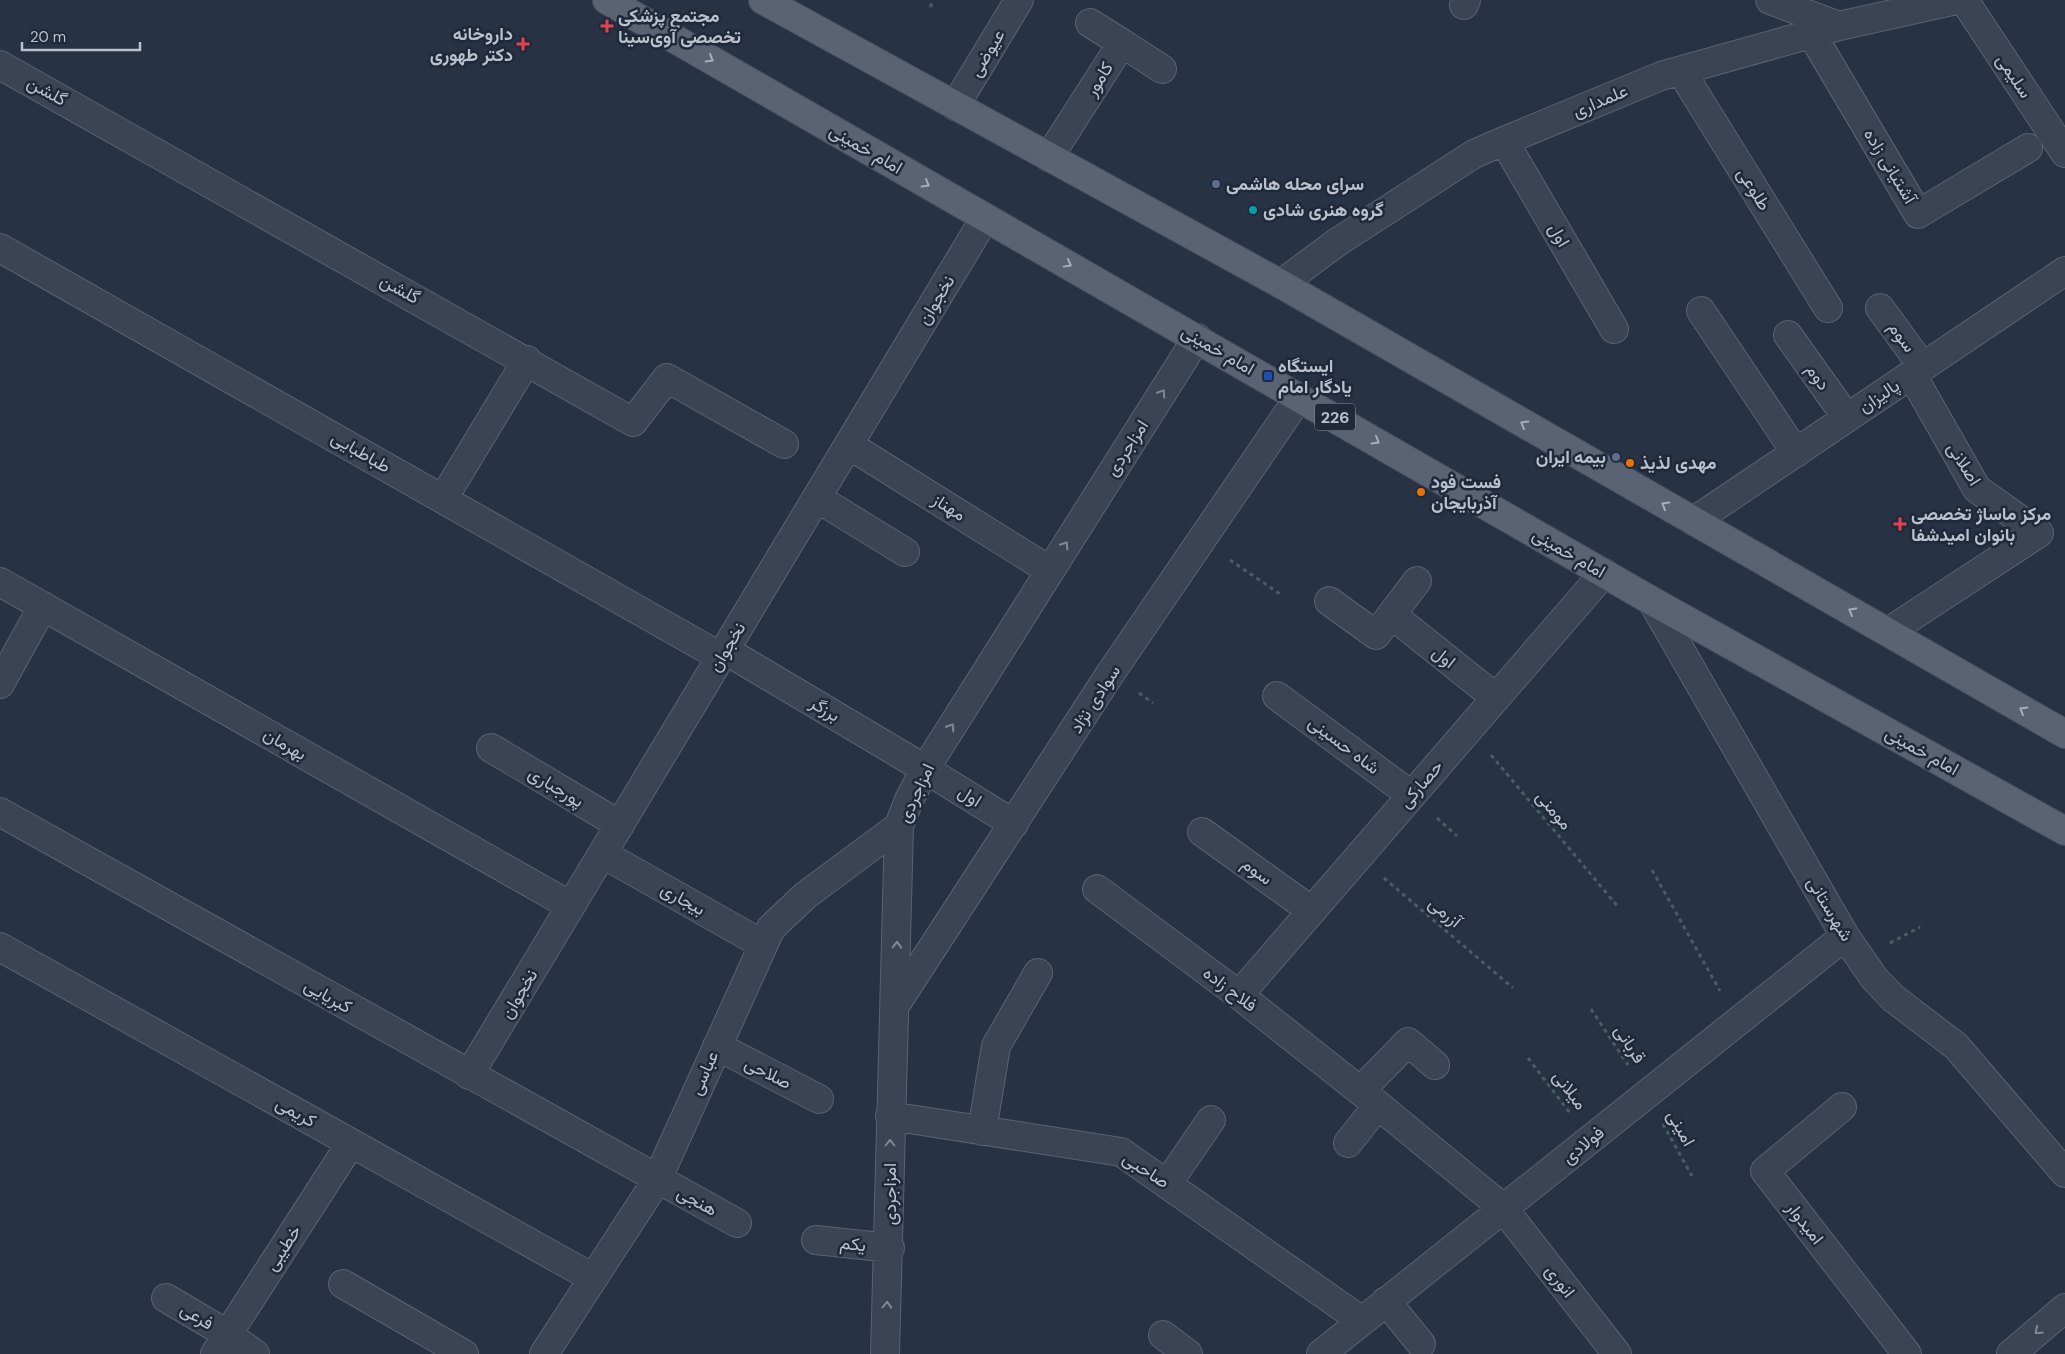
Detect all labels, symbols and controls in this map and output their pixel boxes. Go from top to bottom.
place label: مجتمع پزشکی تخصصی آوی‌سینا [618,4,741,49]
marker: مجتمع پزشکی تخصصی آوی‌سینا [600,19,614,33]
scale bar [22,20,140,52]
place label: داروخانه دکتر طهوری [430,22,513,67]
street label: عیوضی [963,25,1011,81]
text: 20 m [30,27,66,47]
marker: داروخانه دکتر طهوری [517,38,529,50]
street label: سلیمی [1990,49,2038,103]
one-way arrow [704,53,713,63]
street label: کامور [1079,57,1119,102]
street label: گلشن [23,70,71,112]
street label: علمداری [1569,79,1631,123]
street label: امام خمینی [825,118,907,180]
street label: آشتیانی زاده [1858,124,1923,210]
street label: طلوعی [1731,163,1777,215]
place label: سرای محله هاشمی [1226,172,1364,196]
one-way arrow [921,178,930,188]
marker: سرای محله هاشمی [1210,178,1222,190]
place label: گروه هنری شادی [1263,198,1384,222]
marker: گروه هنری شادی [1247,204,1259,216]
street label: اول [1543,219,1575,251]
one-way arrow [1062,258,1071,268]
street label: گلشن [376,268,424,310]
street label: نخجوان [912,271,960,329]
street label: سوم [1883,317,1921,357]
street label: امام خمینی [1177,319,1259,381]
place label: ایستگاه یادگار امام [1278,354,1352,399]
street label: دوم [1800,359,1836,395]
marker: ایستگاه یادگار امام [1262,370,1274,382]
street label: پالیزان [1854,374,1904,418]
one-way arrow [1156,390,1165,399]
road number: 226 [1315,404,1355,431]
street label: امزاجردی [1100,415,1154,481]
one-way arrow [1520,420,1529,430]
street label: طباطبایی [327,425,395,479]
one-way arrow [1370,435,1379,445]
street label: اصلانی [1941,438,1987,490]
place label: بیمه ایران [1536,445,1606,469]
marker: بیمه ایران [1610,451,1622,463]
place label: مهدی لذیذ [1640,451,1717,475]
marker: مهدی لذیذ [1624,457,1636,469]
place label: فست فود آذربایجان [1431,470,1501,515]
marker: فست فود آذربایجان [1415,486,1427,498]
street label: مهناز [927,487,970,527]
one-way arrow [1661,501,1670,511]
place label: مرکز ماساژ تخصصی بانوان امیدشفا [1911,502,2052,547]
marker: مرکز ماساژ تخصصی بانوان امیدشفا [1893,517,1907,531]
street label: امام خمینی [1528,522,1610,584]
one-way arrow [1059,541,1069,550]
one-way arrow [1848,608,1857,618]
street label: نخجوان [703,618,751,676]
street label: اول [1427,640,1461,674]
street label: سوادی نژاد [1064,660,1126,738]
street label: برزگر [804,690,845,727]
one-way arrow [2019,706,2028,716]
street label: شاه حسینی [1303,710,1385,780]
street label: امام خمینی [1881,721,1963,781]
street label: بهرمان [259,722,311,766]
one-way arrow [945,724,955,733]
street label: حصارکی [1393,755,1449,813]
street label: امزاجردی [892,760,940,826]
street label: پورجباری [524,761,588,813]
street label: اول [954,780,986,812]
street label: مومنی [1530,785,1578,835]
street label: سوم [1237,852,1277,890]
street label: شهرستانی [1801,872,1859,946]
street label: بیجاری [656,877,710,921]
street label: آزرمی [1423,891,1468,934]
one-way arrow [892,941,902,949]
street label: فلاح زاده [1198,961,1262,1017]
street label: نخجوان [495,965,543,1023]
street label: کبریایی [300,973,356,1019]
street label: قربانی [1609,1020,1651,1068]
street label: عباسی [684,1047,724,1099]
street label: صلاحی [740,1051,796,1095]
street label: میلانی [1547,1065,1593,1115]
street label: کریمی [271,1091,321,1133]
street label: امینی [1661,1106,1701,1150]
street label: فولادی [1557,1121,1609,1169]
one-way arrow [885,1139,895,1146]
street label: صاحبی [1118,1146,1174,1194]
street label: امزاجردی [878,1163,902,1225]
street label: هنجی [673,1180,721,1222]
street label: امیدوار [1780,1196,1829,1249]
street label: خطیبی [259,1220,307,1276]
street label: یکم [839,1231,867,1257]
street label: انوری [1539,1259,1581,1303]
street label: فرعی [176,1297,218,1335]
one-way arrow [882,1301,893,1309]
one-way arrow [2035,1325,2044,1334]

